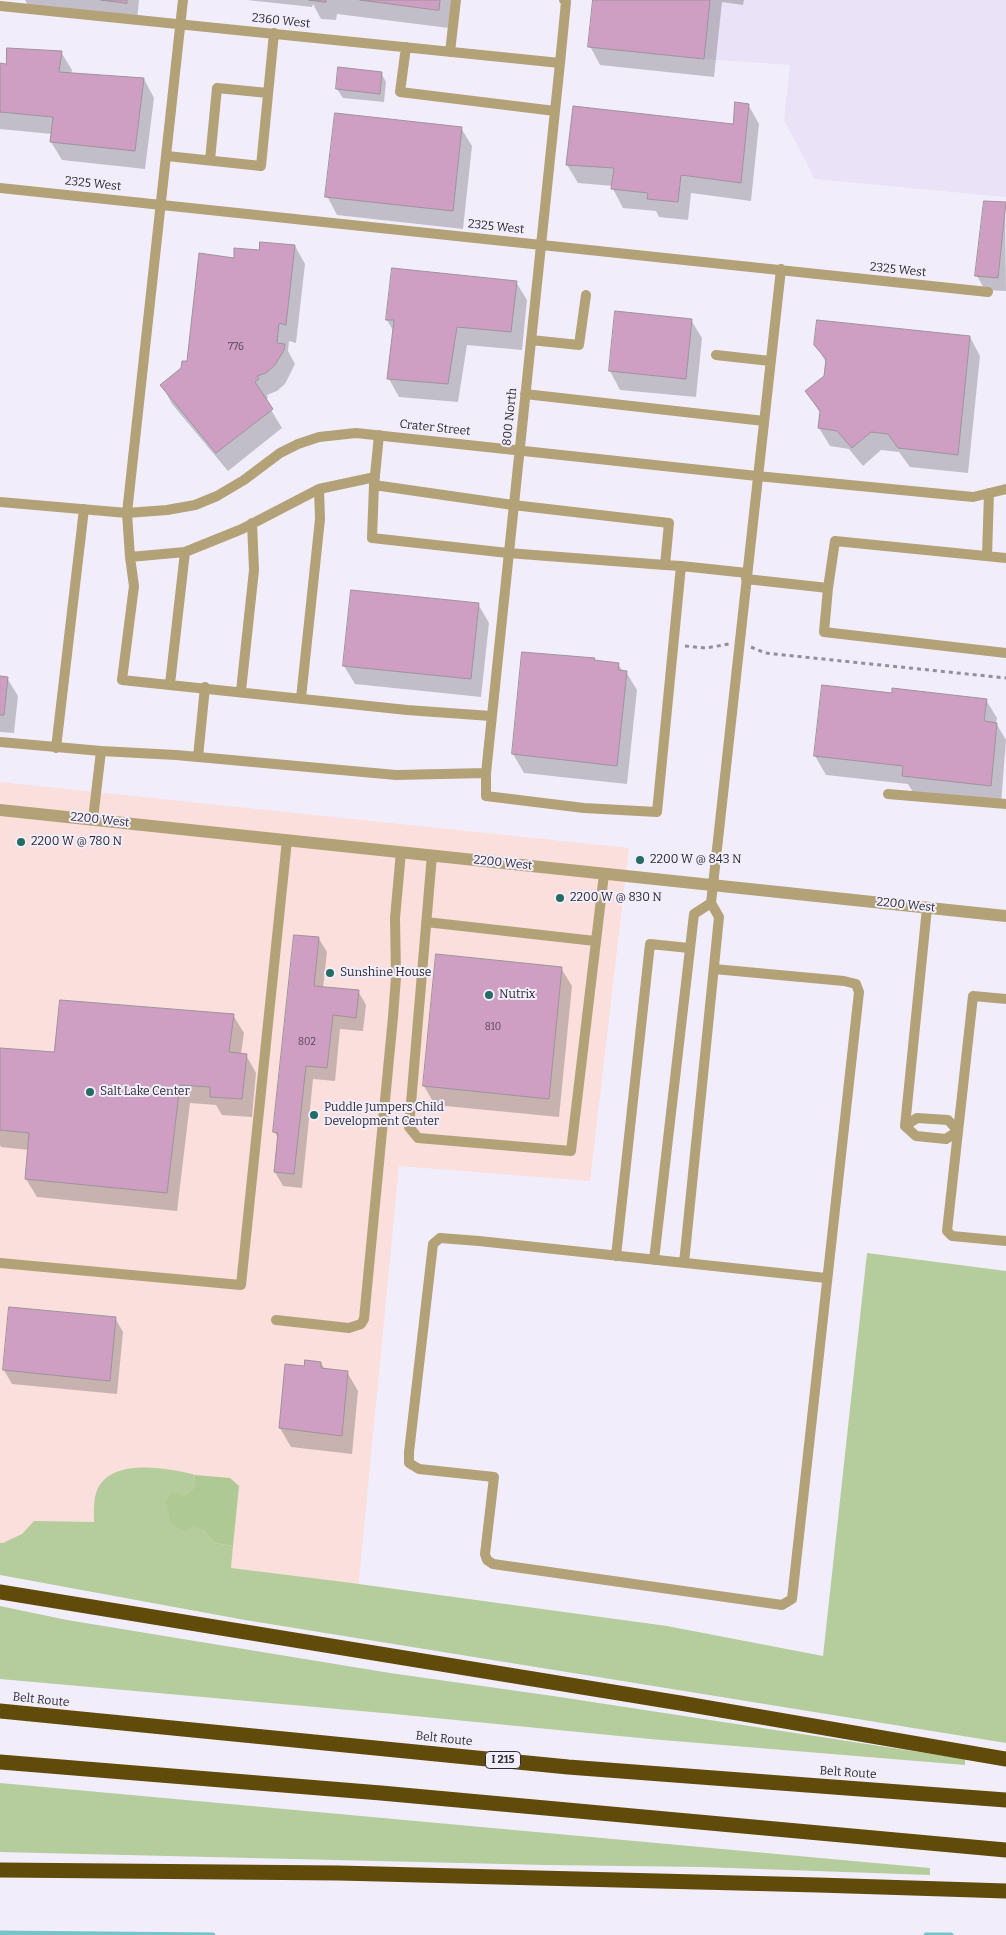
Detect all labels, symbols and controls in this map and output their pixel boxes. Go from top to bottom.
street label: 2360 West [251,11,311,31]
street label: 2325 West [64,174,122,194]
street label: 2325 West [467,217,525,237]
street label: 2325 West [869,260,927,280]
house number: 776 [228,341,244,353]
street label: 800 North [500,387,520,447]
street label: Crater Street [399,417,471,439]
street label: 2200 West [70,810,130,830]
place label: 2200 W @ 780 N [31,835,122,849]
marker: 2200 W @ 780 N [15,836,27,848]
street label: 2200 West [473,853,533,873]
place label: 2200 W @ 843 N [650,853,741,867]
marker: 2200 W @ 843 N [634,854,646,866]
place label: 2200 W @ 830 N [570,891,662,905]
marker: 2200 W @ 830 N [554,892,566,904]
street label: 2200 West [876,895,936,915]
place label: Sunshine House [340,966,431,980]
marker: Sunshine House [324,967,336,979]
place label: Nutrix [499,988,535,1002]
marker: Nutrix [483,989,495,1001]
house number: 810 [485,1021,501,1033]
house number: 802 [298,1036,316,1048]
place label: Salt Lake Center [100,1085,190,1099]
marker: Salt Lake Center [84,1086,96,1098]
place label: Puddle Jumpers Child Development Center [324,1101,444,1129]
marker: Puddle Jumpers Child Development Center [308,1109,320,1121]
street label: Belt Route [12,1690,70,1710]
street label: Belt Route [415,1729,473,1749]
road number: I 215 [486,1752,520,1768]
street label: Belt Route [819,1764,877,1782]

